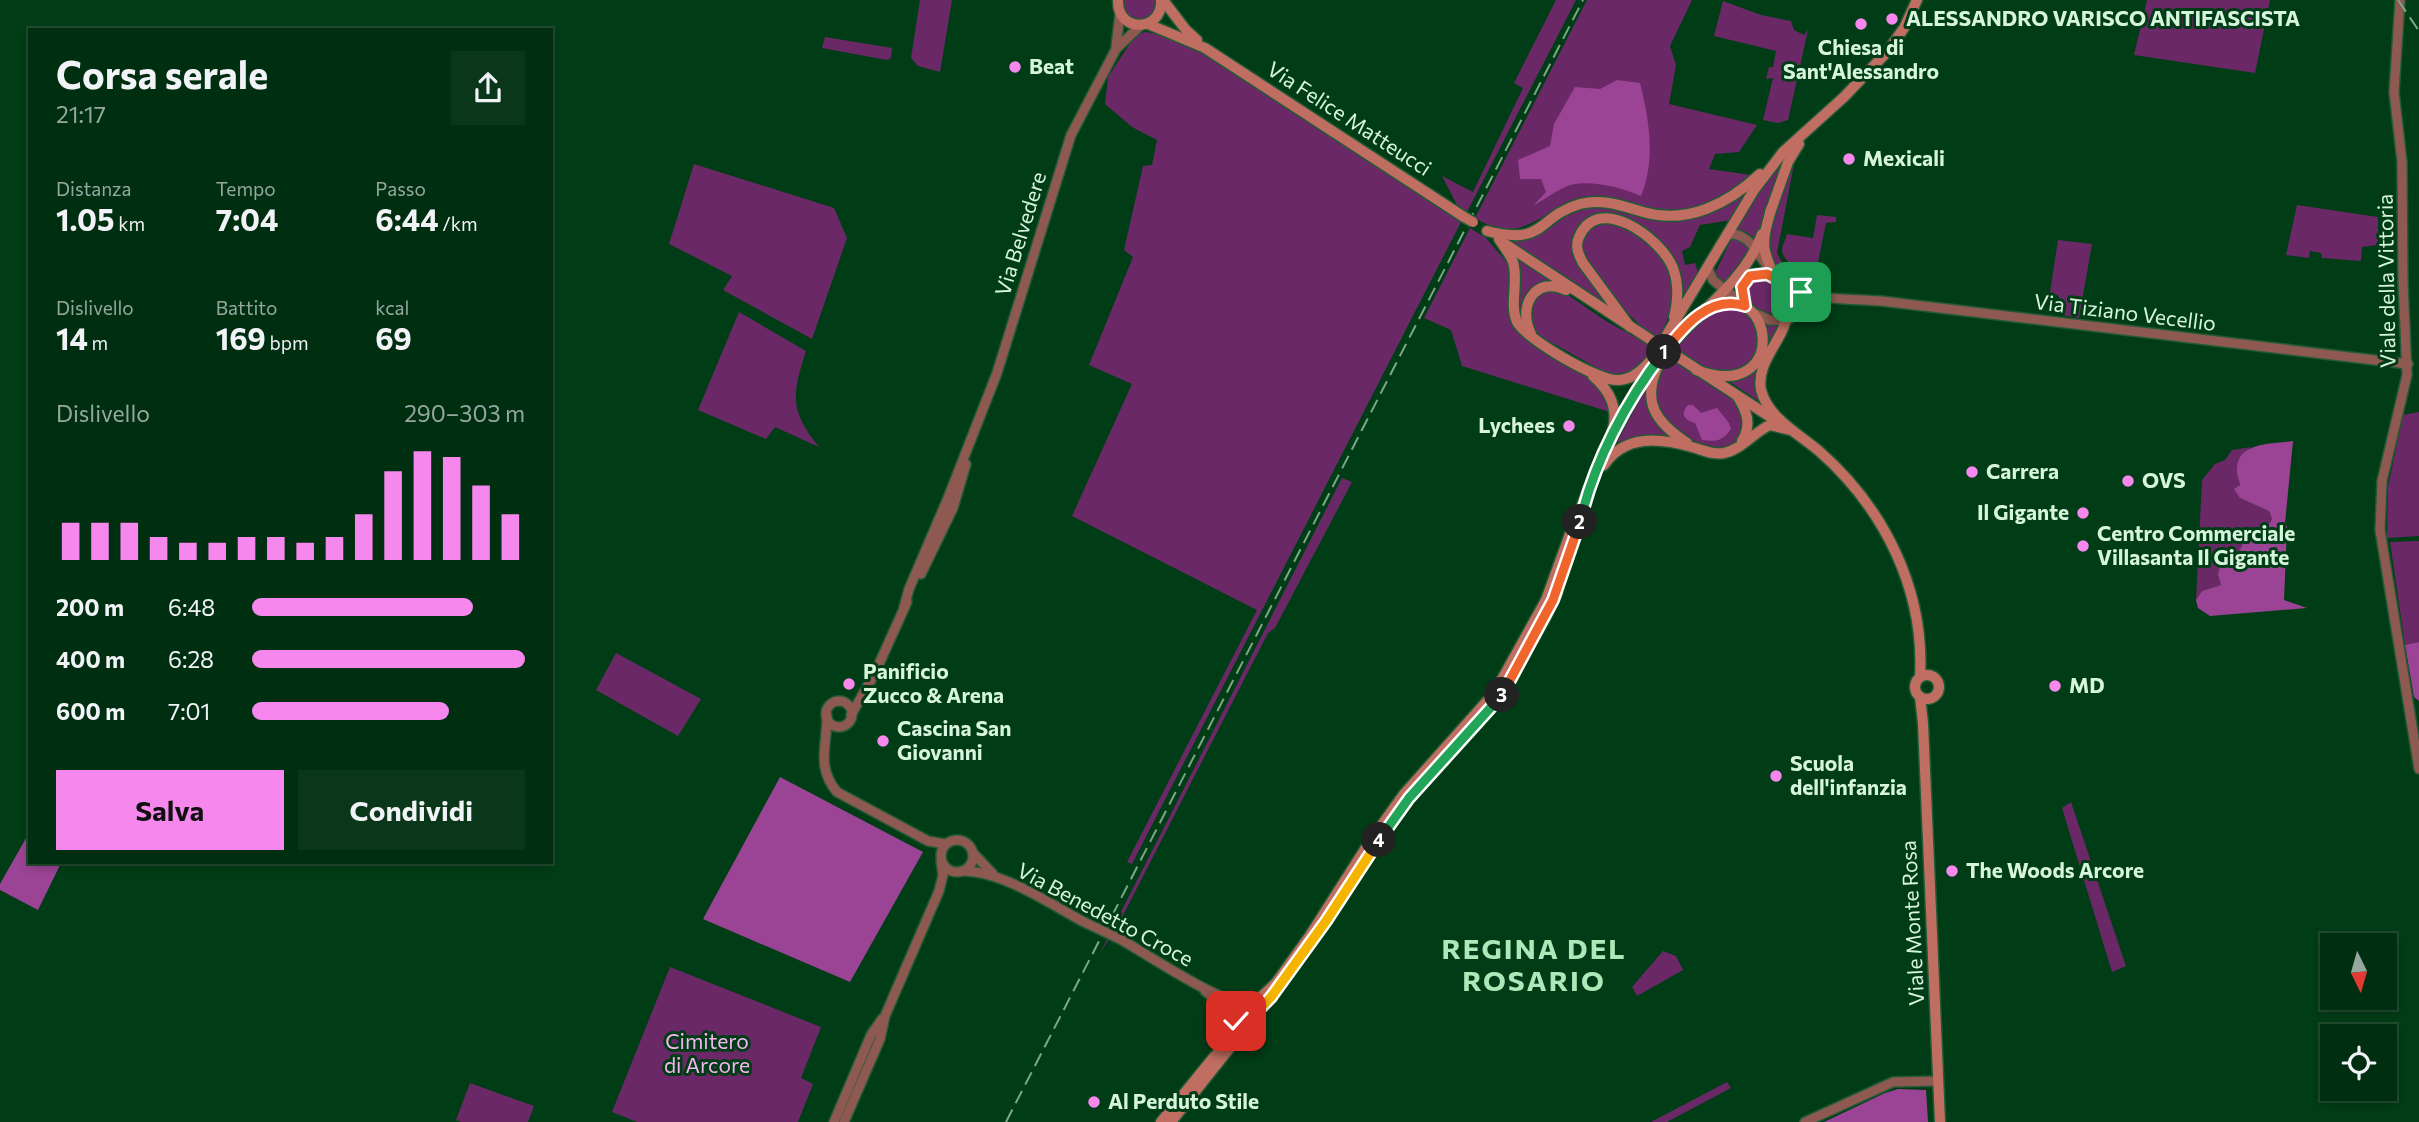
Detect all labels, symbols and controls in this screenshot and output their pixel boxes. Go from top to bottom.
place label: ALESSANDRO VARISCO ANTIFASCISTA [1906,5,2300,30]
marker: ALESSANDRO VARISCO ANTIFASCISTA [1884,11,1900,27]
marker: Chiesa di Sant'Alessandro [1853,16,1869,32]
place label: Chiesa di Sant'Alessandro [1783,34,1939,83]
text: Corsa serale [56,50,268,97]
button: share [451,51,525,125]
place label: Beat [1029,53,1074,78]
street label: Via Felice Matteucci [1263,55,1437,180]
marker: Beat [1007,59,1023,75]
text: 21:17 [56,100,106,128]
place label: Mexicali [1863,145,1945,170]
marker: Mexicali [1841,151,1857,167]
street label: Via Belvedere [989,168,1050,299]
text: Distanza [56,177,131,200]
text: Tempo [216,177,276,200]
text: Passo [375,177,426,200]
street label: Viale della Vittoria [2371,194,2400,368]
text: 1.05 [56,200,115,237]
text: 7:04 [216,200,278,237]
text: 6:44 [375,200,439,237]
text: km [115,212,145,235]
text: /km [439,212,478,235]
pin [1771,262,1831,322]
icon: arrive [1782,273,1820,311]
street label: Via Tiziano Vecellio [2033,288,2218,335]
text: Dislivello [56,296,134,319]
text: Battito [216,296,277,319]
text: kcal [375,296,409,319]
text: 14 [56,319,88,356]
text: 169 [216,319,266,356]
text: 69 [375,319,412,356]
text: m [88,331,108,354]
text: bpm [266,331,308,354]
pin: 1 [1646,334,1682,370]
text: 1 [1659,340,1668,363]
text: Dislivello [56,399,150,427]
text: 290–303 m [404,399,525,427]
place label: Lychees [1478,412,1555,437]
marker: Lychees [1561,418,1577,434]
place label: Carrera [1986,458,2059,483]
marker: Carrera [1964,464,1980,480]
place label: OVS [2142,467,2186,492]
marker: OVS [2120,473,2136,489]
place label: Il Gigante [1977,499,2069,524]
pin: 2 [1562,504,1598,540]
marker: Il Gigante [2075,505,2091,521]
text: 2 [1574,510,1585,533]
place label: Centro Commerciale Villasanta Il Gigante [2097,520,2295,569]
marker: Centro Commerciale Villasanta Il Gigante [2075,538,2091,554]
text: 200 m [56,593,124,621]
text: 6:48 [168,593,215,621]
text: 400 m [56,645,125,673]
text: 6:28 [168,645,214,673]
place label: Panificio Zucco & Arena [863,658,1004,707]
place label: MD [2069,672,2105,697]
marker: Panificio Zucco & Arena [841,676,857,692]
pin: 3 [1484,678,1520,712]
marker: MD [2047,678,2063,694]
text: 3 [1496,683,1507,706]
text: 600 m [56,697,125,725]
text: 7:01 [168,697,210,725]
place label: Cascina San Giovanni [897,715,1011,764]
marker: Cascina San Giovanni [875,733,891,749]
place label: Scuola dell'infanzia [1790,750,1907,799]
marker: Scuola dell'infanzia [1768,768,1784,784]
button: Salva [56,770,284,850]
button: Condividi [298,770,525,850]
pin: 4 [1362,822,1396,858]
text: 4 [1373,828,1384,851]
street label: Viale Monte Rosa [1895,840,1928,1006]
street label: Via Benedetto Croce [1013,857,1198,971]
place label: The Woods Arcore [1966,857,2144,882]
marker: The Woods Arcore [1944,863,1960,879]
district label: REGINA DEL ROSARIO [1441,931,1627,997]
north arrow [2320,933,2398,1010]
map controls [2320,933,2397,1101]
pin [1206,991,1266,1051]
icon: check [1217,1002,1255,1040]
button: locate [2320,1024,2397,1101]
park label: Cimitero di Arcore [664,1028,750,1077]
place label: Al Perduto Stile [1108,1088,1259,1113]
marker: Al Perduto Stile [1086,1094,1102,1110]

